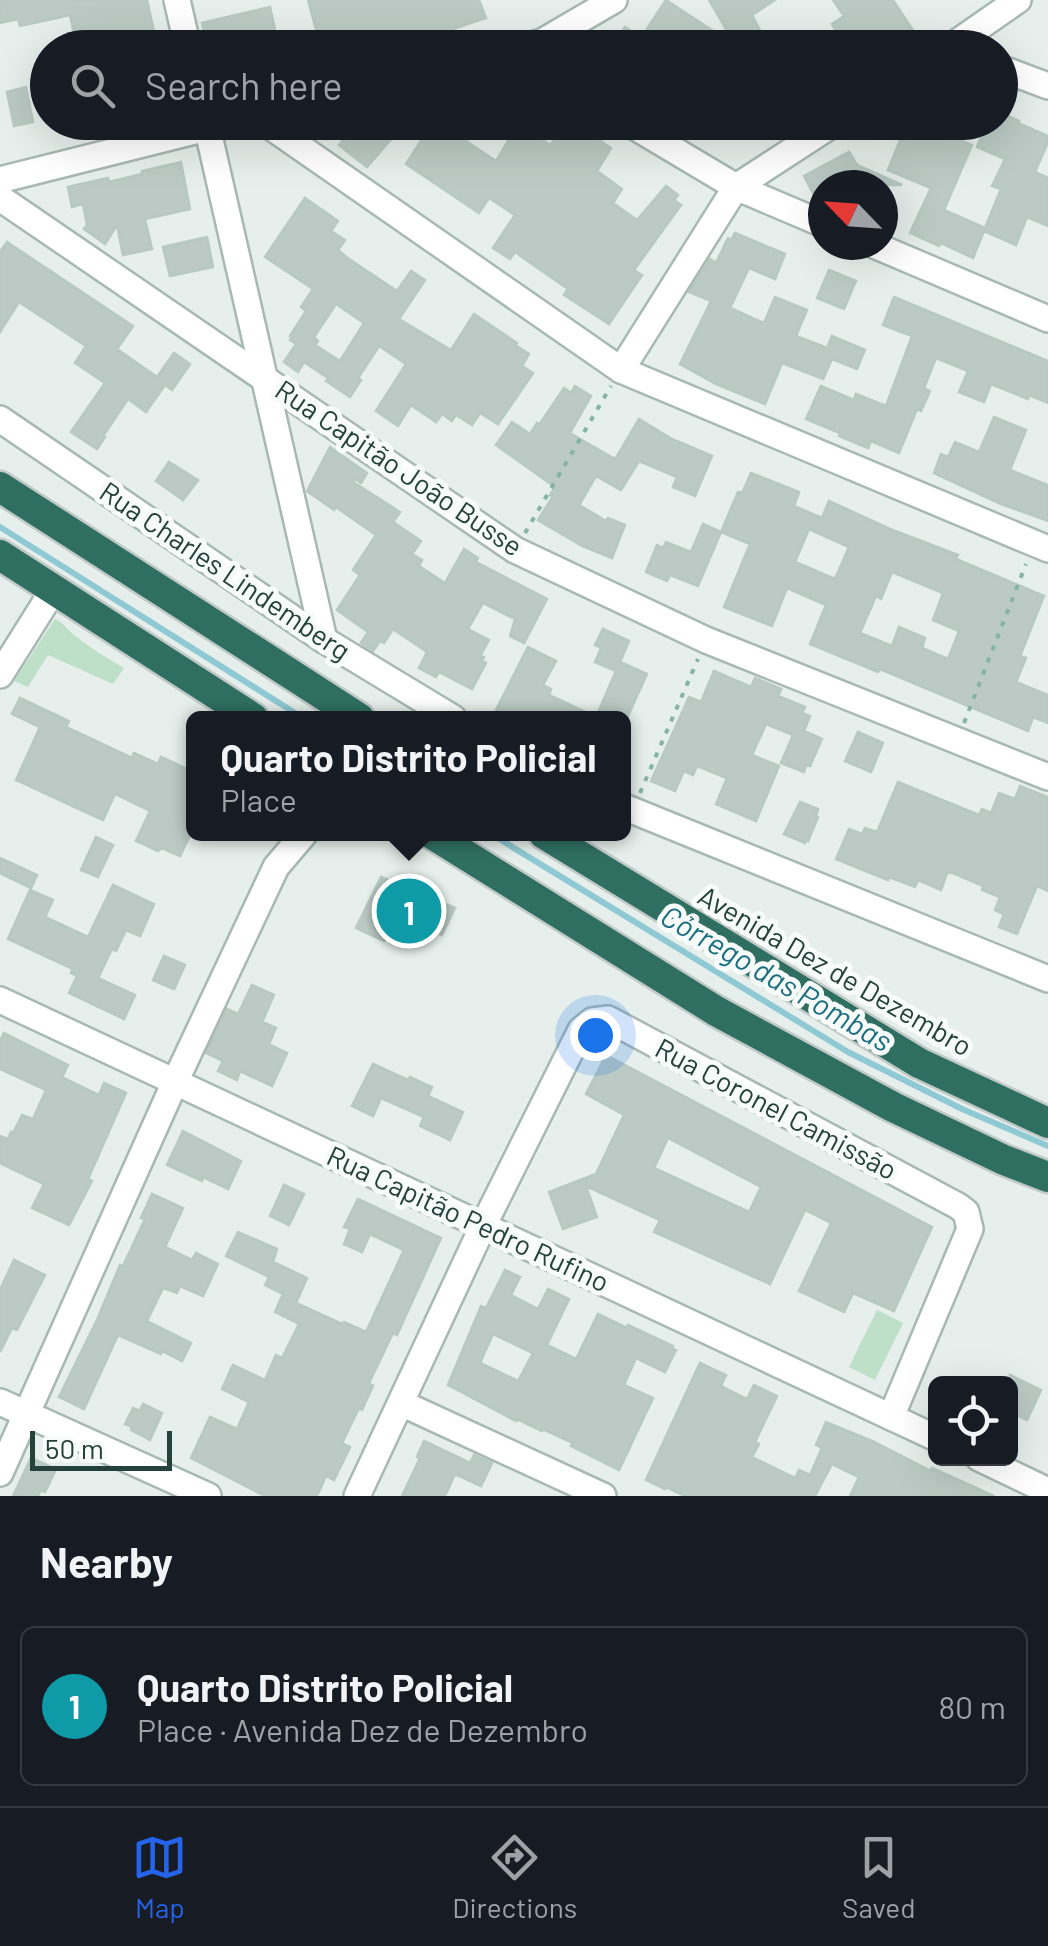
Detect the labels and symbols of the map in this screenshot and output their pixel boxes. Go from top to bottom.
north arrow [808,170,898,260]
street label: Rua Capitão João Busse [269,372,530,563]
street label: Rua Charles Lindemberg [94,474,357,667]
pin: 1 [376,874,442,948]
street label: Avenida Dez de Dezembro [692,878,979,1063]
water label: Córrego das Pombas [655,896,899,1058]
your location [570,1010,621,1061]
street label: Rua Coronel Camissão [650,1030,903,1186]
street label: Rua Capitão Pedro Rufino [322,1138,615,1298]
scale bar [30,1426,172,1470]

